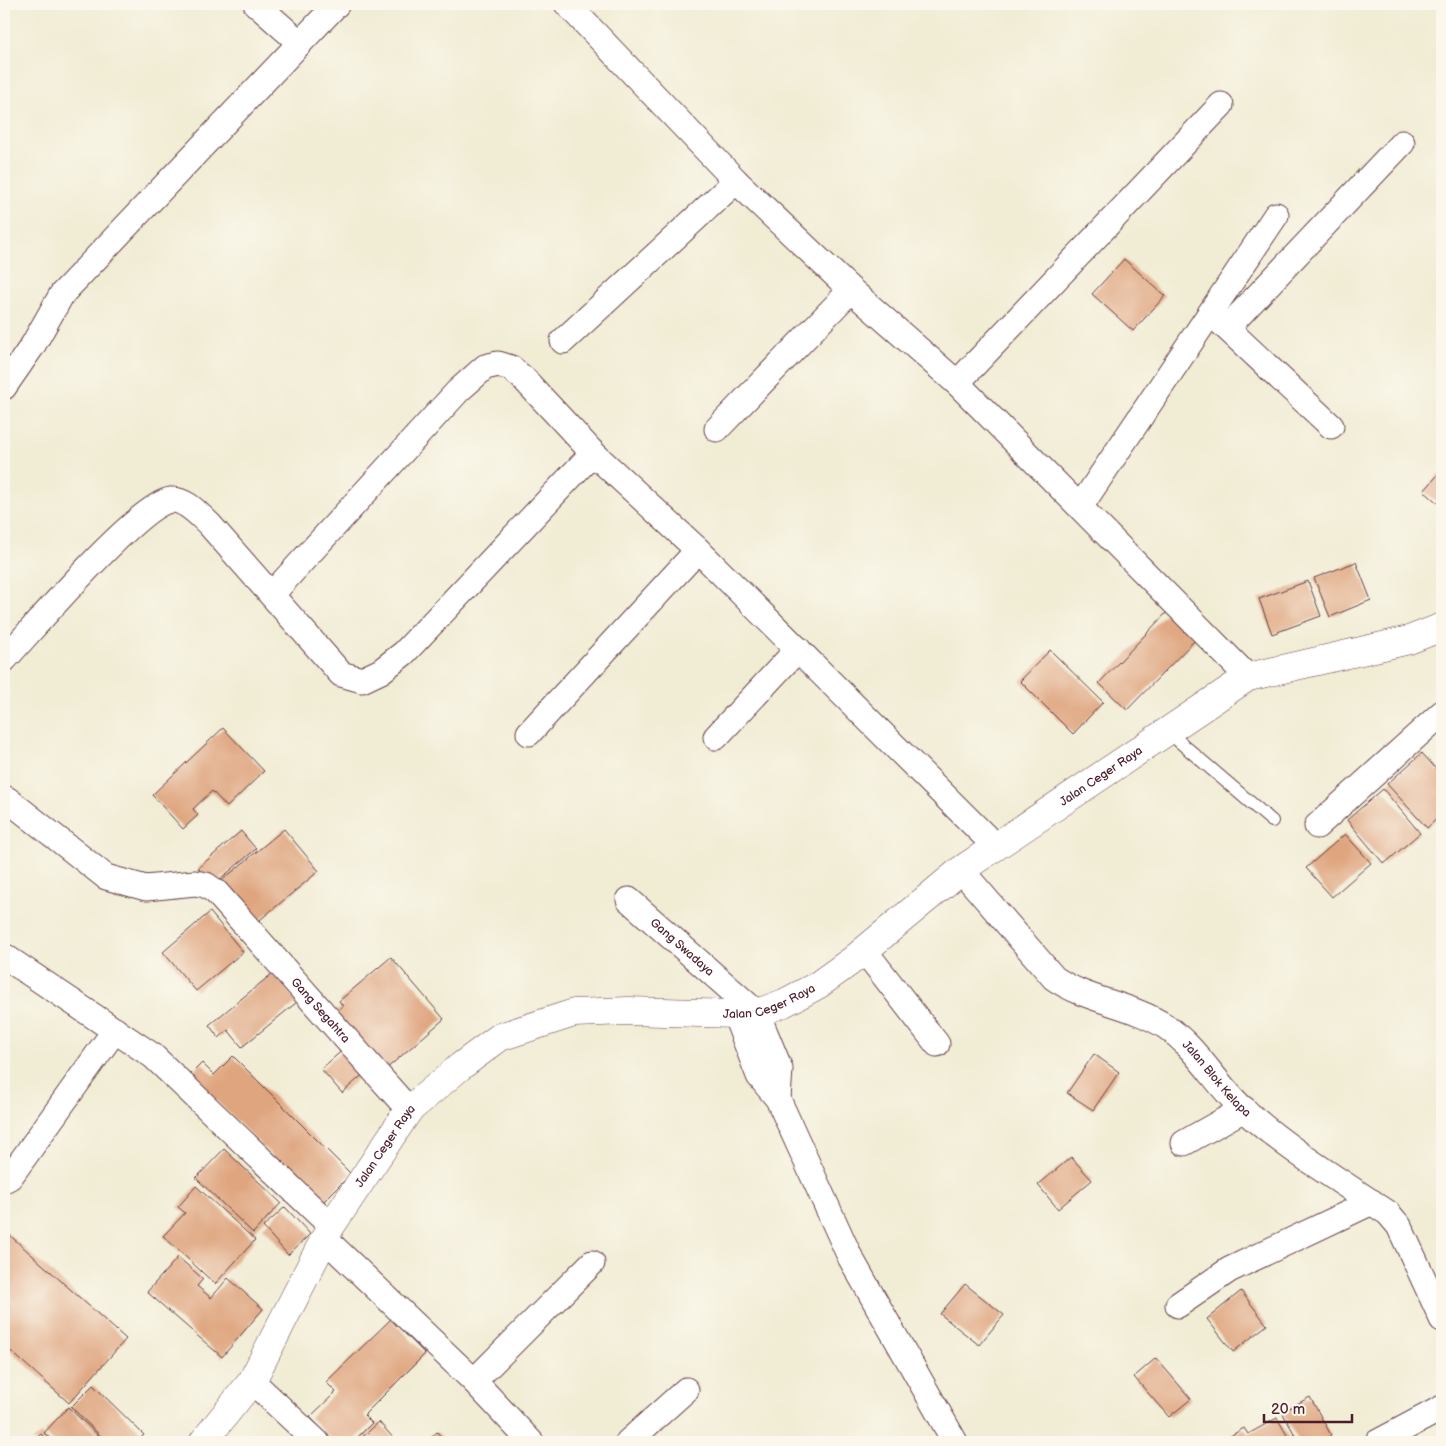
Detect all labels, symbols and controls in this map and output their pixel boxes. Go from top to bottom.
street label: Jalan Ceger Raya [1056,743,1145,809]
street label: Gang Swadaya [647,915,717,979]
street label: Gang Segahtra [288,975,354,1046]
street label: Jalan Ceger Raya [723,980,818,1022]
street label: Jalan Blok Kelapa [1179,1037,1254,1120]
street label: Jalan Ceger Raya [352,1101,418,1190]
scale bar [1264,1391,1351,1423]
text: 20 m [1271,1400,1305,1419]

